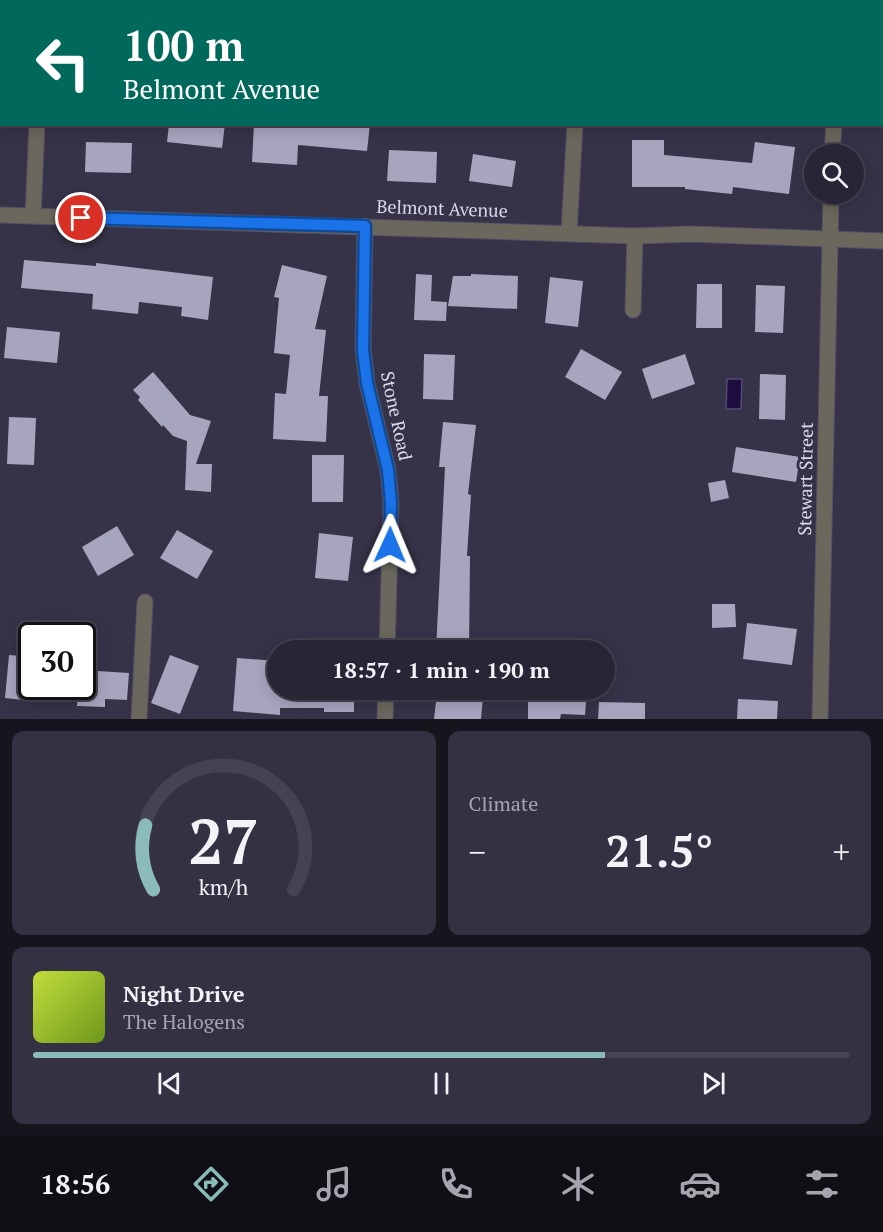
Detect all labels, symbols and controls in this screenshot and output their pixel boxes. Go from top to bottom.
text: 100 m [123,17,244,73]
icon: left [24,24,102,102]
text: Belmont Avenue [123,71,320,107]
map controls [804,144,864,204]
button: search [804,144,864,204]
pin [55,192,106,243]
street label: Belmont Avenue [376,194,508,222]
icon: arrive [64,201,97,234]
street label: Stone Road [376,369,418,463]
street label: Stewart Street [792,422,818,536]
position arrow [358,513,422,577]
speed limit sign: 30 [18,622,96,700]
text: 18:57 · 1 min · 190 m [332,655,550,684]
text: Climate [469,790,538,817]
text: 27 [188,799,259,882]
text: 21.5° [605,820,713,880]
text: − [469,830,486,873]
text: + [832,830,850,873]
text: km/h [199,873,249,901]
text: Night Drive [123,979,245,1008]
text: The Halogens [123,1008,245,1035]
icon: previous [153,1067,186,1100]
icon: pause [425,1067,458,1100]
icon: next [697,1067,730,1100]
icon: directions [190,1163,232,1205]
icon: music [313,1163,355,1205]
icon: phone [435,1163,477,1205]
icon: climate [557,1163,599,1205]
icon: car [679,1163,721,1205]
icon: filters [801,1163,843,1205]
text: 18:56 [40,1166,110,1202]

